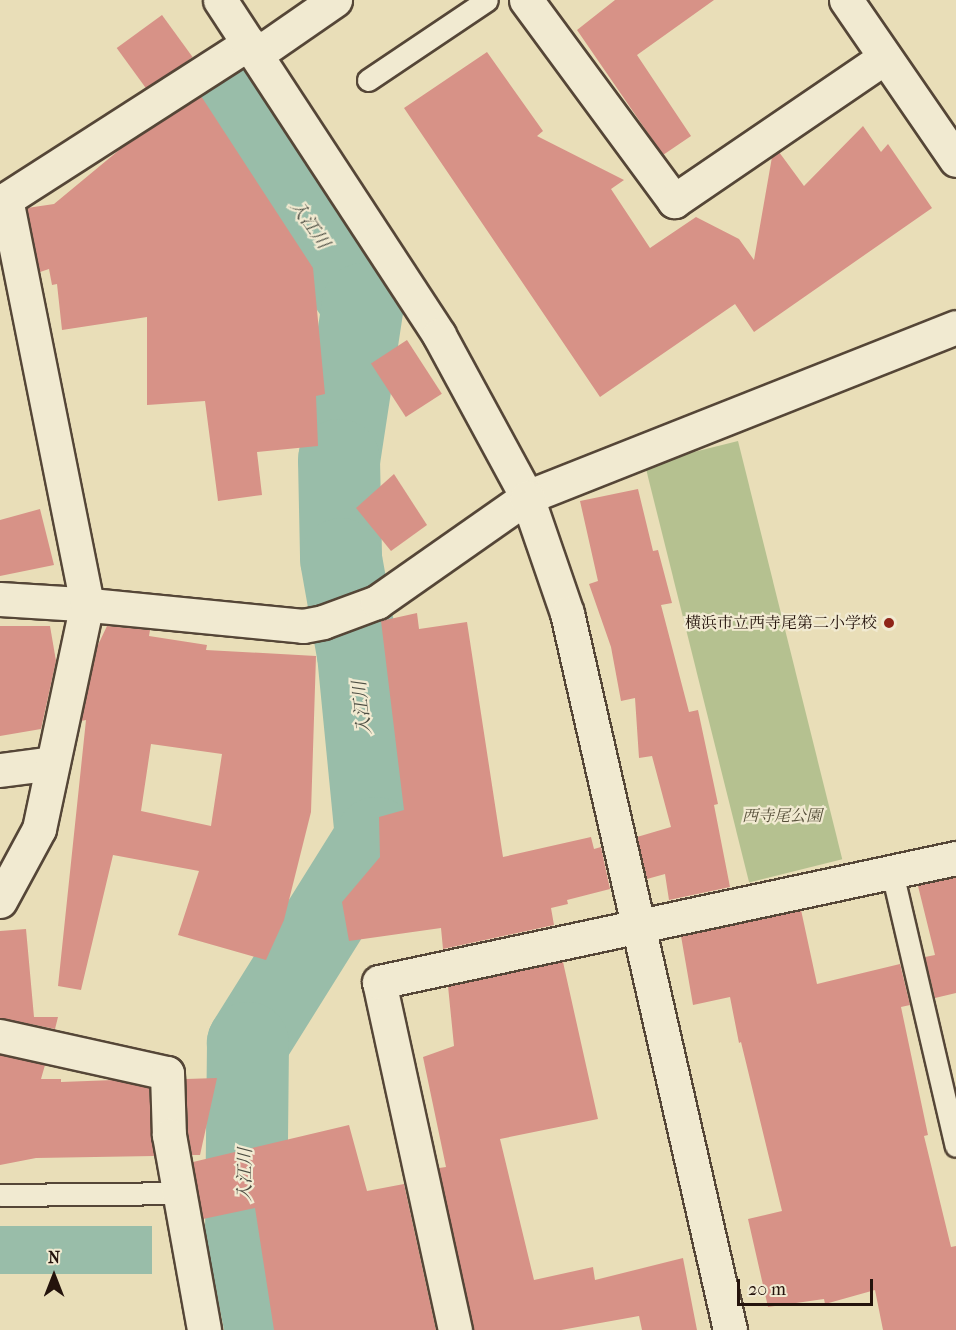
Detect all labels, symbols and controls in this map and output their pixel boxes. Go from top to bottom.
water label: 入江川 [285,197,333,253]
place label: 横浜市立西寺尾第二小学校 [685,613,877,633]
marker: 横浜市立西寺尾第二小学校 [882,616,896,630]
water label: 入江川 [349,680,377,736]
park label: 西寺尾公園 [742,806,822,826]
water label: 入江川 [235,1148,257,1202]
north arrow [24,1246,84,1306]
text: N [48,1248,60,1267]
scale bar [740,1267,876,1305]
text: 20 m [748,1279,786,1300]

